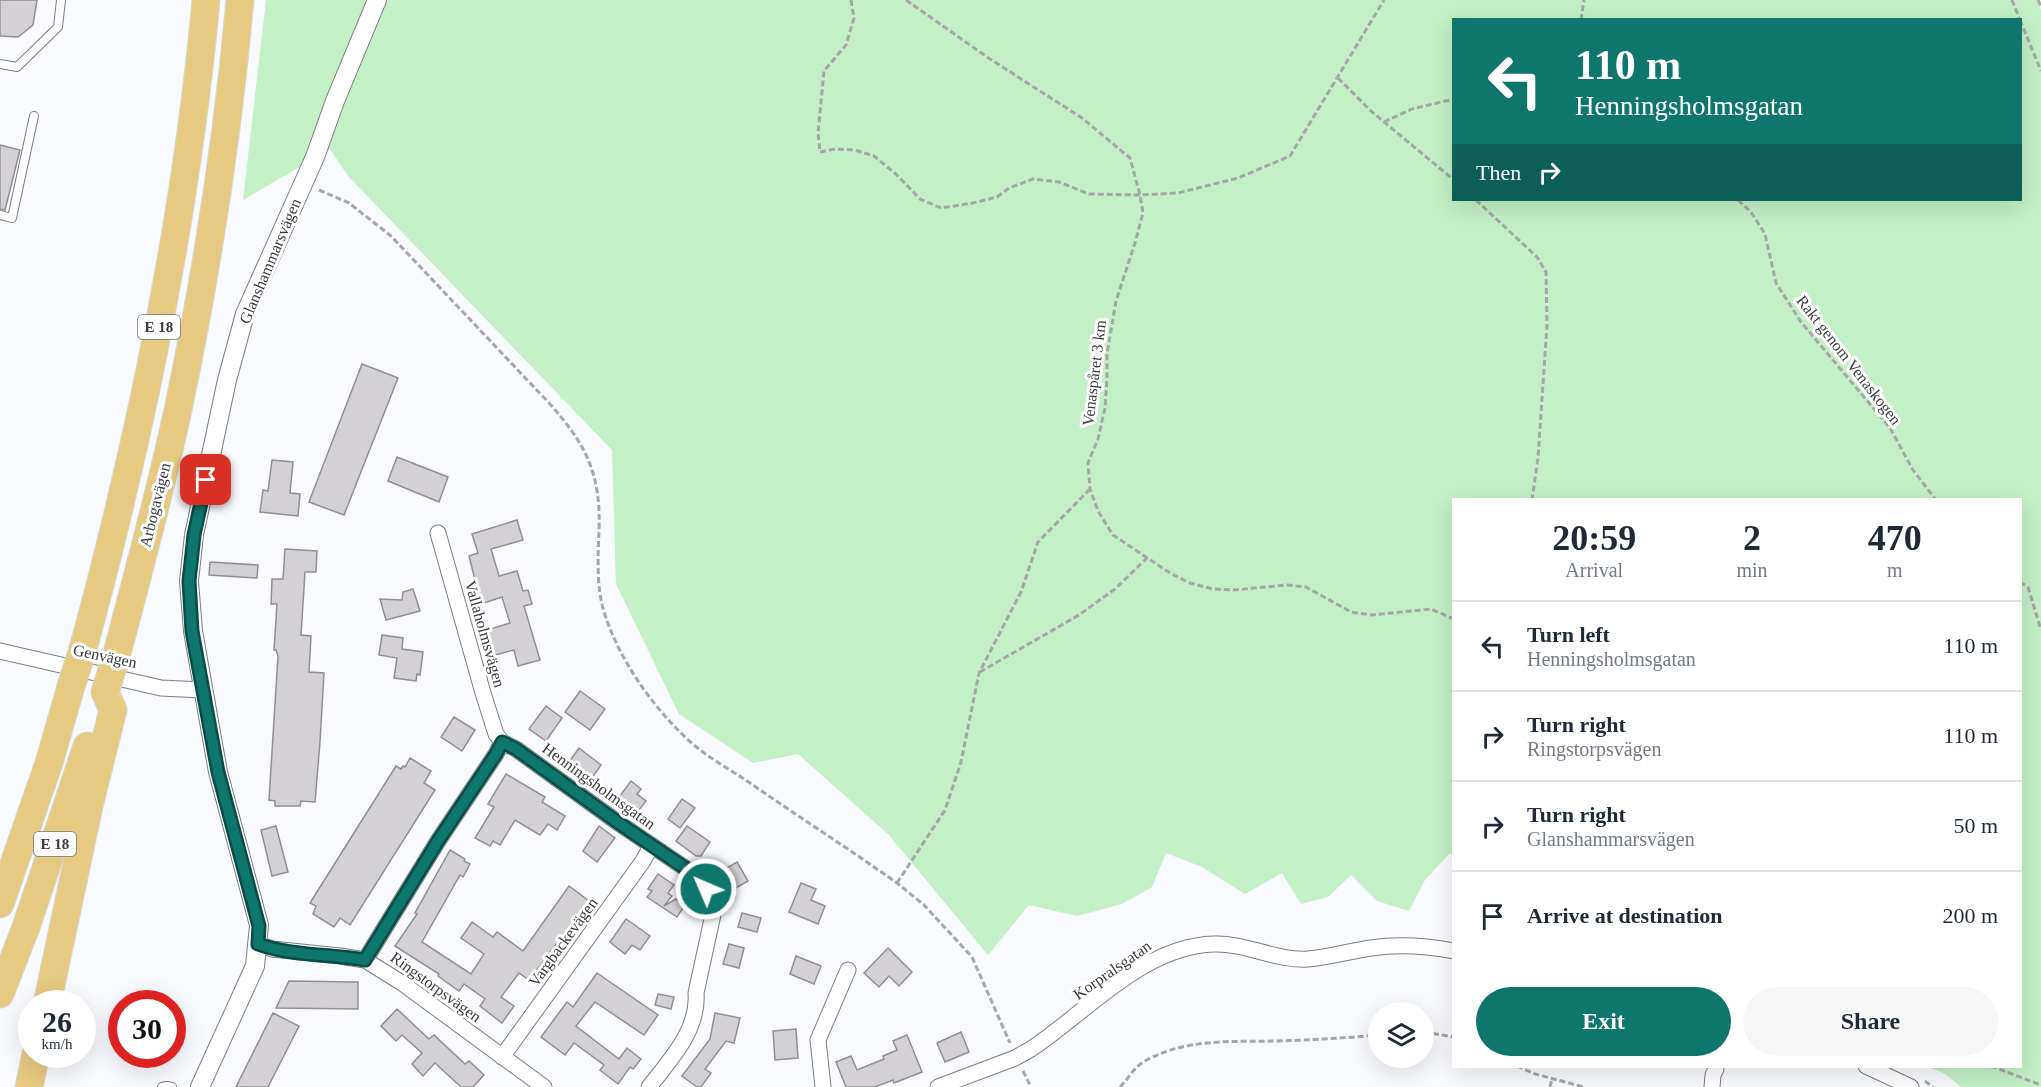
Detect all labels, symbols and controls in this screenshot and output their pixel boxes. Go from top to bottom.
icon: left [1476,42,1554,120]
text: 110 m [1575,42,1681,88]
text: Henningsholmsgatan [1575,91,1803,121]
icon: right [1533,156,1566,189]
text: Then [1476,160,1521,185]
street label: Glanshammarsvägen [236,196,305,326]
street label: Rakt genom Venaskogen [1793,292,1905,428]
road number: E 18 [138,315,180,339]
street label: Venaspåret 3 km [1079,318,1110,427]
pin [180,454,231,505]
street label: Arbogavägen [136,461,175,549]
icon: arrive [189,463,222,496]
text: 20:59 [1552,518,1636,558]
text: 2 [1743,518,1761,558]
text: 470 [1868,518,1922,558]
text: Arrival [1565,559,1623,581]
text: min [1736,559,1768,581]
text: m [1887,559,1903,581]
street label: Vallaholmsvägen [461,579,508,690]
text: Turn left [1527,622,1610,647]
icon: left [1476,630,1509,663]
text: 110 m [1943,633,1998,658]
street label: Genvägen [71,641,138,672]
text: Henningsholmsgatan [1527,648,1696,670]
text: Turn right [1527,712,1626,737]
icon: right [1476,720,1509,753]
text: 110 m [1943,723,1998,748]
text: Ringstorpsvägen [1527,738,1661,760]
street label: Henningsholmsgatan [539,739,659,833]
text: Turn right [1527,802,1626,827]
icon: right [1476,810,1509,843]
text: 50 m [1953,813,1998,838]
text: Glanshammarsvägen [1527,828,1695,850]
road number: E 18 [34,832,76,856]
position arrow [674,857,738,921]
street label: Vargbackevägen [525,894,602,990]
icon: arrive [1476,900,1509,933]
text: Arrive at destination [1527,903,1723,928]
text: 200 m [1942,903,1998,928]
street label: Korpralsgatan [1070,937,1155,1004]
street label: Ringstorpsvägen [387,949,484,1026]
button: Exit [1476,987,1731,1056]
button: Share [1743,987,1998,1056]
speed limit sign: 30 [108,990,186,1068]
map controls [1368,1002,1434,1068]
button: layers [1368,1002,1434,1068]
text: 26 [42,1005,72,1038]
text: km/h [42,1036,72,1052]

